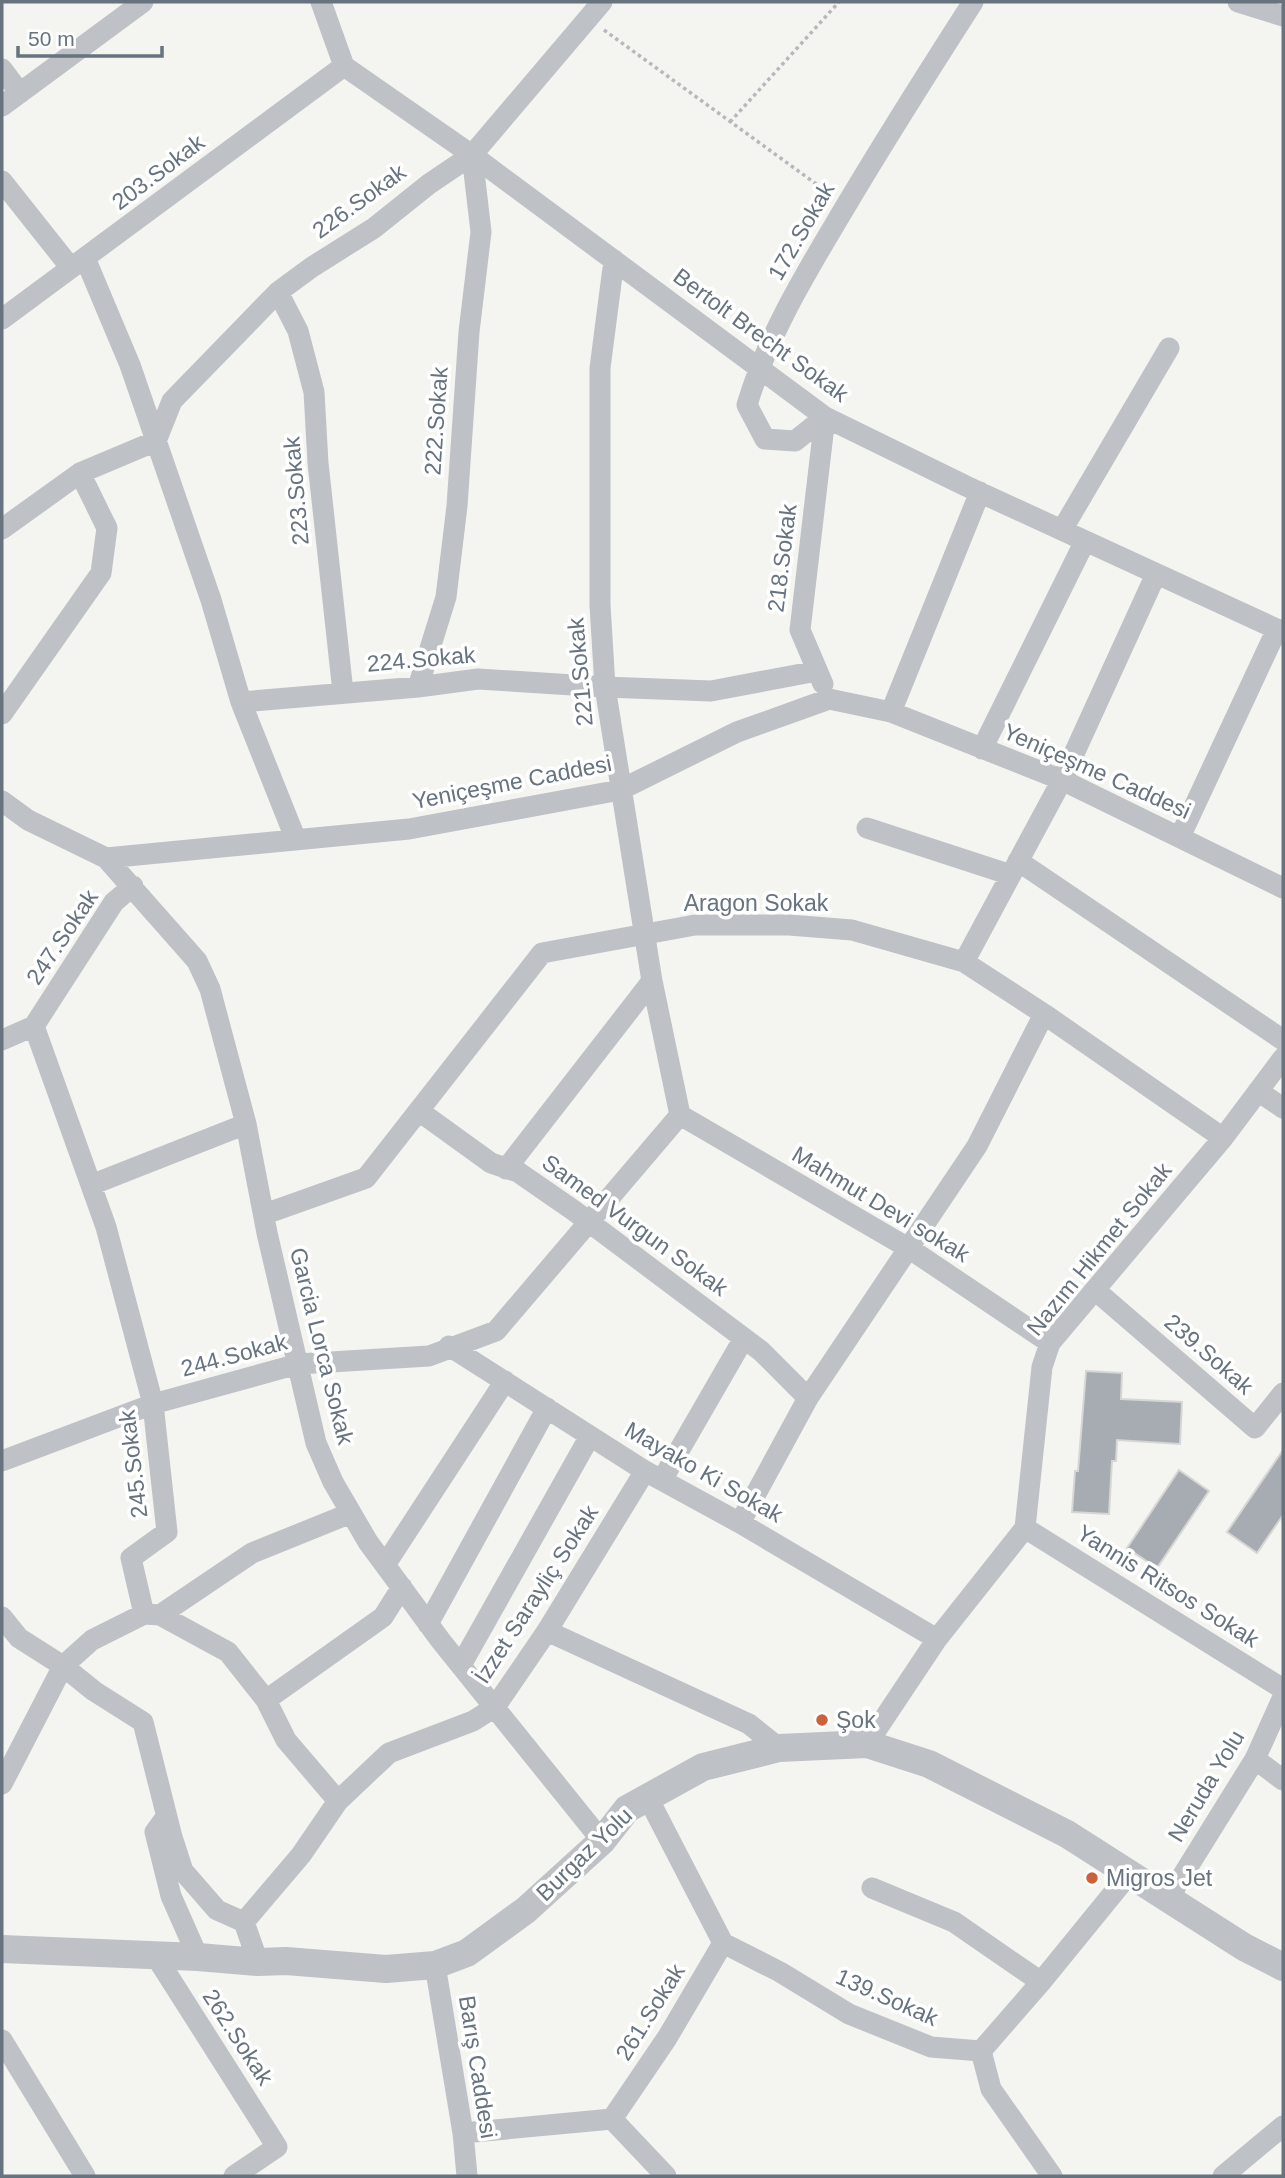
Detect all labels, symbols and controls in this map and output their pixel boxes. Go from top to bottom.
scale bar [18,14,161,58]
text: 50 m [28,27,75,50]
street label: 203.Sokak [107,129,210,215]
street label: 226.Sokak [307,158,411,243]
street label: 172.Sokak [763,177,840,285]
street label: Bertolt Brecht Sokak [669,263,854,407]
street label: 222.Sokak [419,365,453,476]
street label: 223.Sokak [278,435,314,546]
street label: 218.Sokak [762,502,802,614]
street label: 221.Sokak [562,616,598,727]
street label: 224.Sokak [366,641,477,677]
street label: Yeniçeşme Caddesi [999,718,1195,824]
street label: Yeniçeşme Caddesi [410,750,614,814]
street label: 247.Sokak [21,884,103,989]
street label: Aragon Sokak [684,890,829,916]
street label: Mahmut Devi sokak [788,1141,975,1267]
street label: Samed Vurgun Sokak [537,1149,733,1301]
street label: Nazım Hikmet Sokak [1021,1157,1177,1341]
street label: Garcia Lorca Sokak [285,1245,359,1448]
street label: 239.Sokak [1159,1309,1259,1400]
street label: 244.Sokak [178,1328,290,1382]
street label: 245.Sokak [113,1408,153,1520]
street label: Mayako Ki Sokak [621,1416,788,1528]
street label: İzzet Sarayliç Sokak [469,1500,604,1688]
street label: Yannis Ritsos Sokak [1072,1520,1264,1653]
place label: Şok [836,1707,876,1733]
marker: Şok [814,1712,830,1728]
street label: Neruda Yolu [1163,1726,1249,1846]
street label: Burgaz Yolu [531,1802,637,1906]
place label: Migros Jet [1106,1865,1213,1891]
marker: Migros Jet [1084,1870,1100,1886]
street label: 261.Sokak [610,1959,690,2065]
street label: 139.Sokak [832,1963,942,2031]
street label: 262.Sokak [197,1984,279,2090]
street label: Barış Caddesi [454,1994,502,2140]

